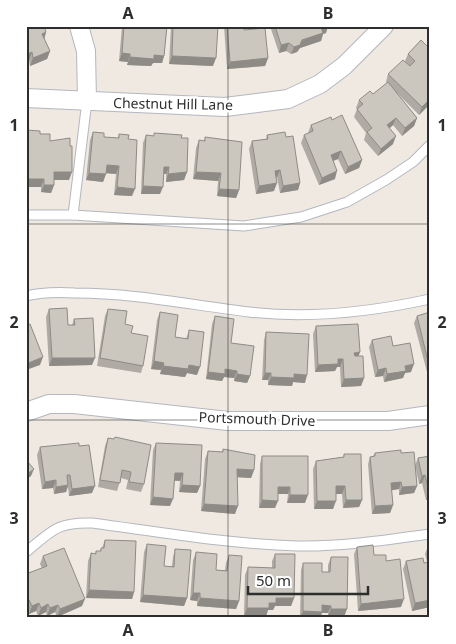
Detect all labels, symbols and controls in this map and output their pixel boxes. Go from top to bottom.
text: A [122,2,134,24]
text: B [323,2,333,24]
street label: Chestnut Hill Lane [113,93,233,114]
text: 1 [9,114,19,136]
text: 1 [437,114,447,136]
text: 2 [9,311,19,333]
text: 2 [437,311,447,333]
street label: Portsmouth Drive [198,407,316,430]
text: 3 [9,507,19,529]
text: 3 [437,507,447,529]
scale bar [248,564,368,596]
text: 50 m [256,570,291,590]
text: A [122,619,134,641]
text: B [323,619,333,641]

